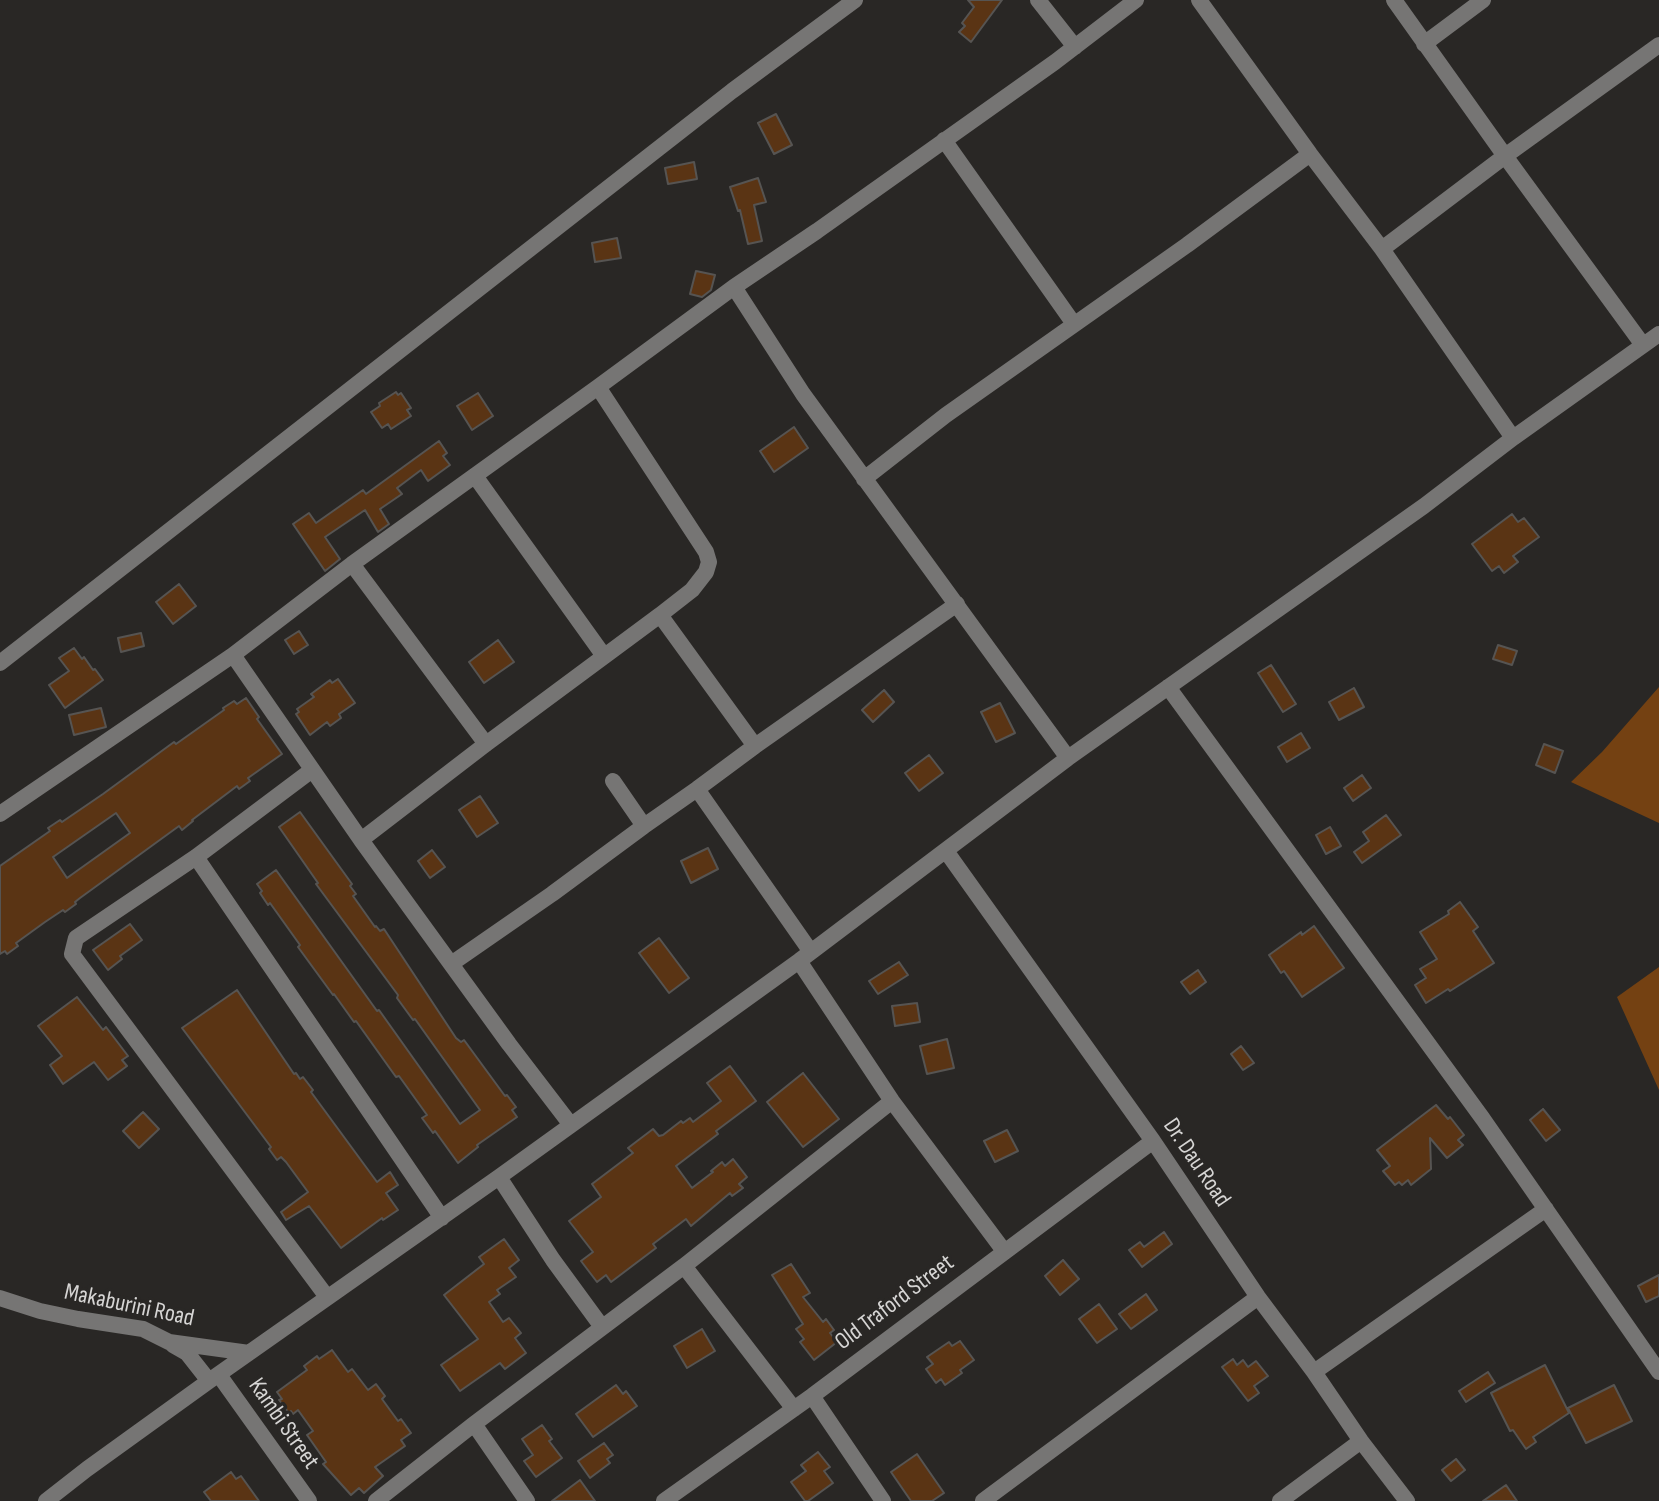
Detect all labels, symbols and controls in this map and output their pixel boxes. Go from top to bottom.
street label: Dr. Dau Road [1156,1113,1236,1213]
street label: Old Traford Street [830,1249,960,1357]
street label: Makaburini Road [62,1278,196,1334]
street label: Kambi Street [241,1373,325,1475]

